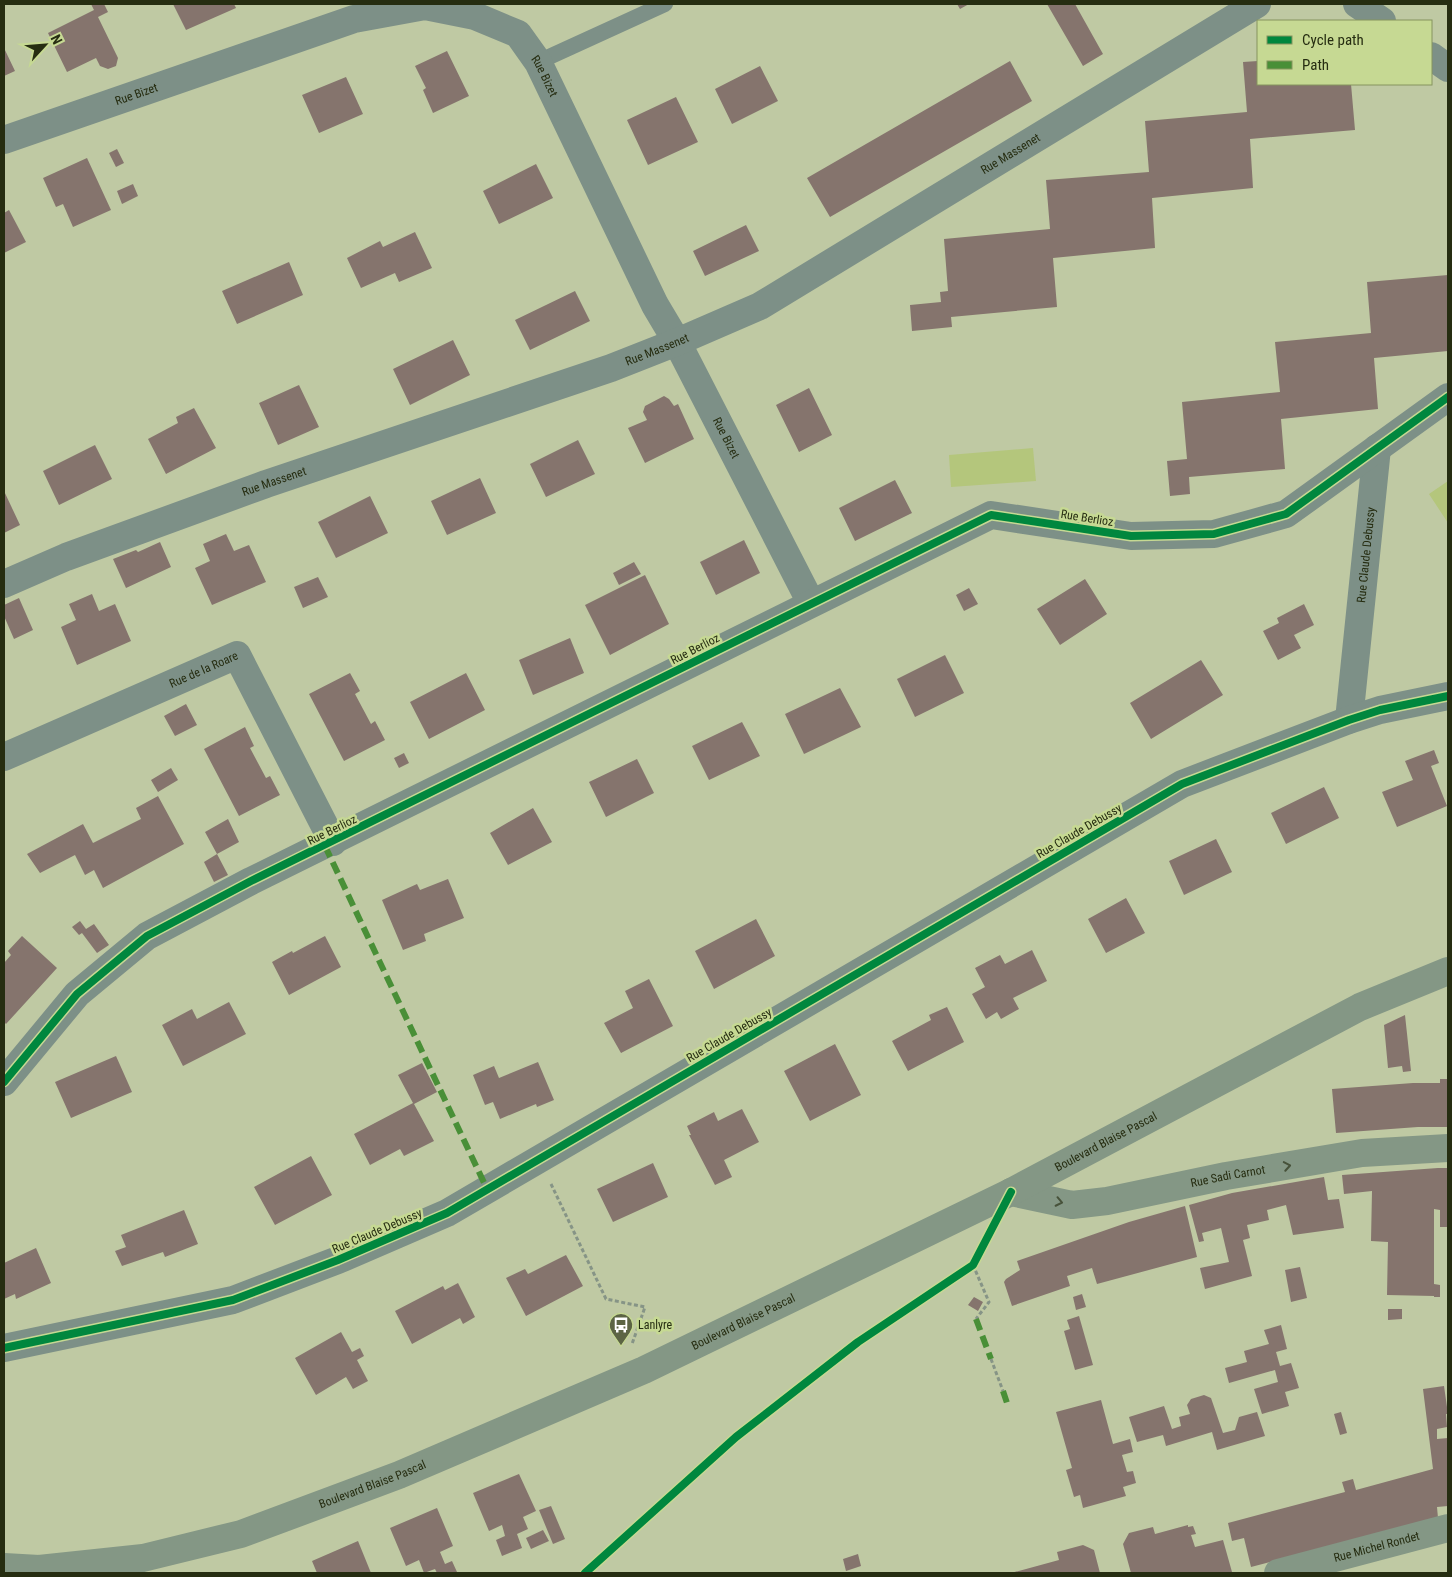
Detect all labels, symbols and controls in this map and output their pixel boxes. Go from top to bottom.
north arrow [20,20,70,70]
legend [1257,20,1432,85]
text: Cycle path [1302,31,1364,49]
text: N [48,32,66,47]
street label: Rue Bizet [528,53,561,99]
text: Path [1302,56,1329,74]
street label: Rue Bizet [113,80,160,108]
street label: Rue Massenet [978,130,1043,177]
street label: Rue Massenet [623,331,691,369]
street label: Rue Bizet [710,415,743,461]
street label: Rue Massenet [240,464,308,499]
street label: Rue Claude Debussy [1354,506,1378,603]
street label: Rue Berlioz [1060,507,1114,529]
street label: Rue Berlioz [668,631,722,667]
street label: Rue de la Roare [167,648,241,691]
street label: Rue Claude Debussy [1034,801,1124,861]
street label: Rue Berlioz [305,812,359,848]
street label: Rue Claude Debussy [684,1005,774,1065]
street label: Boulevard Blaise Pascal [1052,1109,1159,1174]
one-way arrow [1283,1161,1292,1171]
street label: Rue Sadi Carnot [1189,1162,1267,1190]
one-way arrow [1054,1196,1063,1207]
street label: Rue Claude Debussy [330,1206,424,1256]
street label: Boulevard Blaise Pascal [689,1291,797,1353]
bus stop icon: Lanlyre [608,1312,634,1346]
place label: Lanlyre [638,1318,673,1332]
street label: Boulevard Blaise Pascal [317,1457,428,1511]
street label: Rue Michel Rondet [1332,1529,1421,1565]

